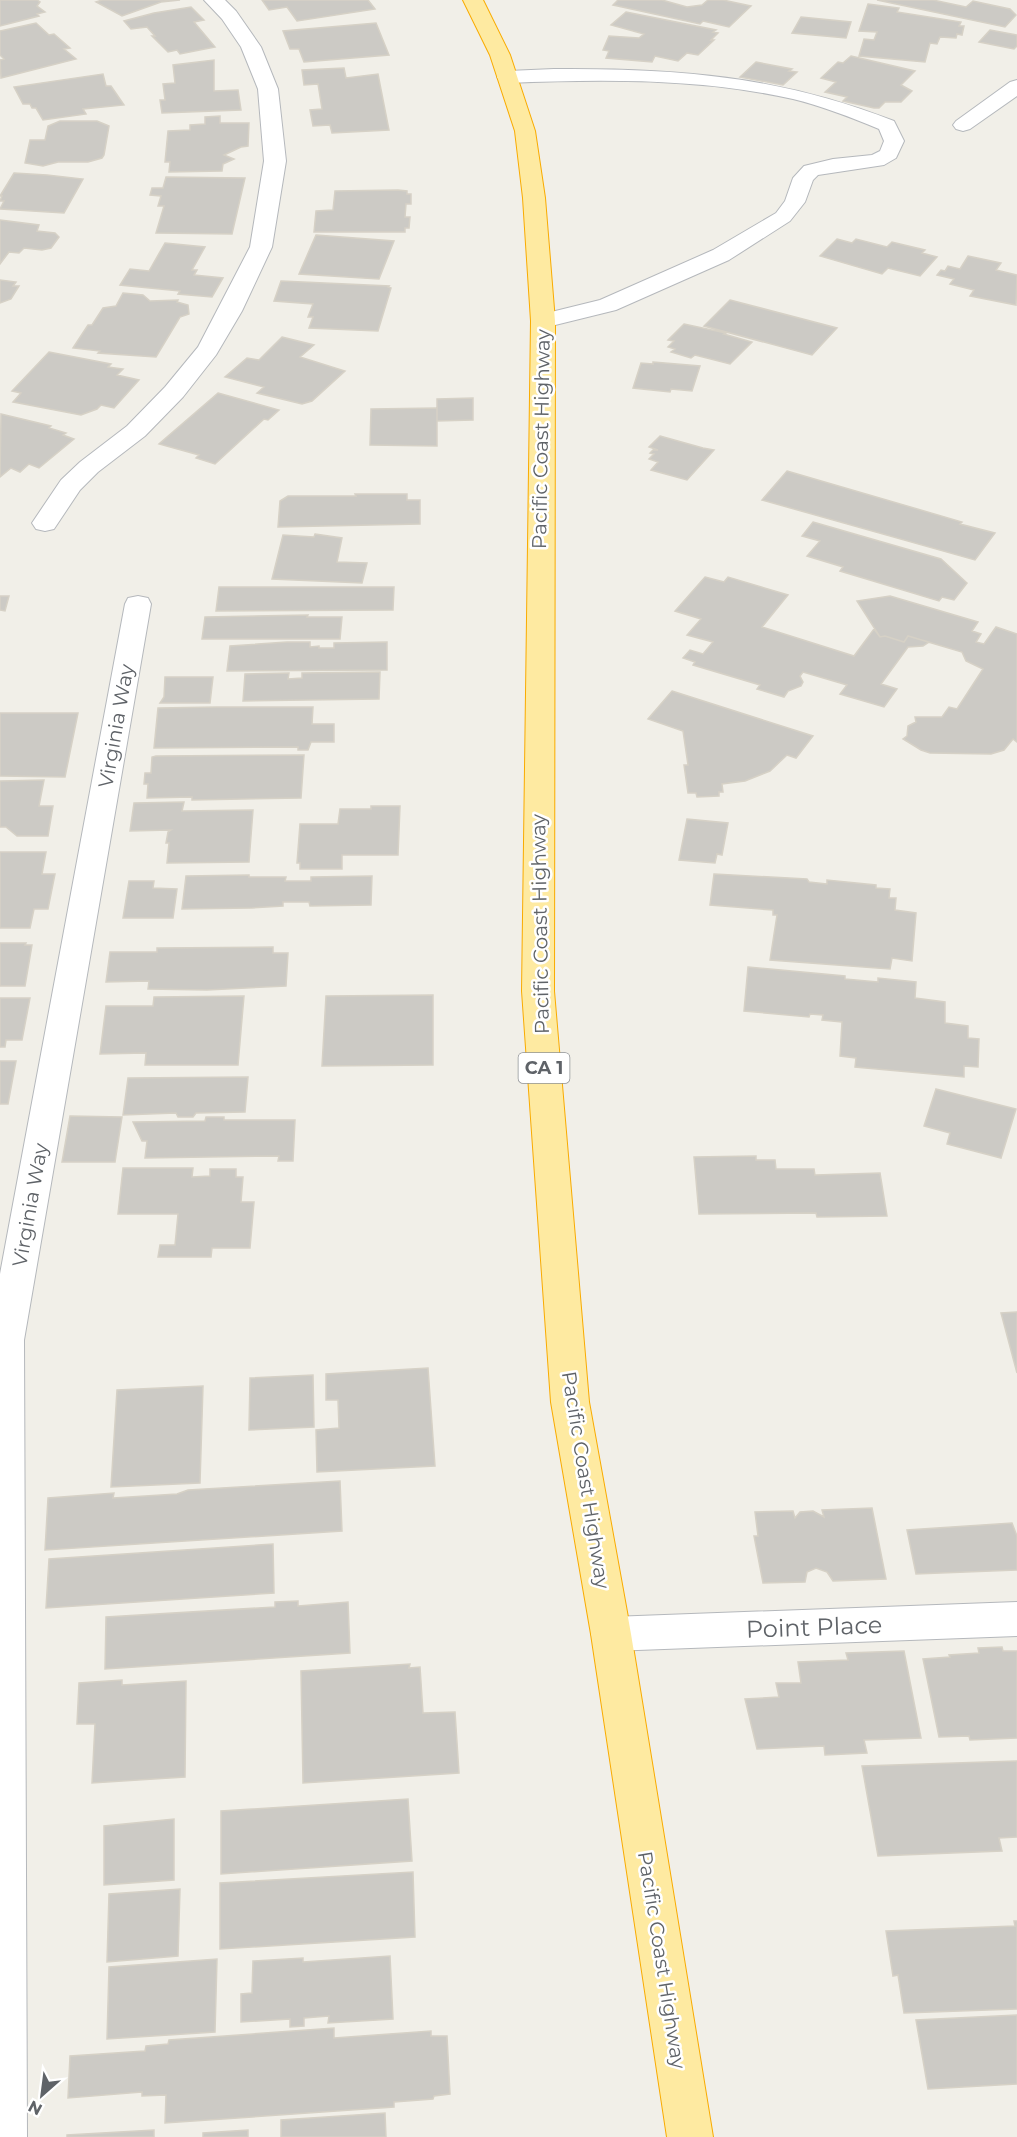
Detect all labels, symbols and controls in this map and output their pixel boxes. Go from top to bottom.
street label: Pacific Coast Highway [527,329,555,549]
street label: Virginia Way [93,662,139,790]
street label: Pacific Coast Highway [526,814,554,1034]
road number: CA 1 [518,1053,570,1083]
street label: Virginia Way [7,1141,53,1269]
street label: Pacific Coast Highway [557,1369,615,1591]
street label: Point Place [745,1610,883,1644]
street label: Pacific Coast Highway [633,1849,691,2071]
north arrow [12,2065,72,2125]
text: N [25,2096,45,2119]

